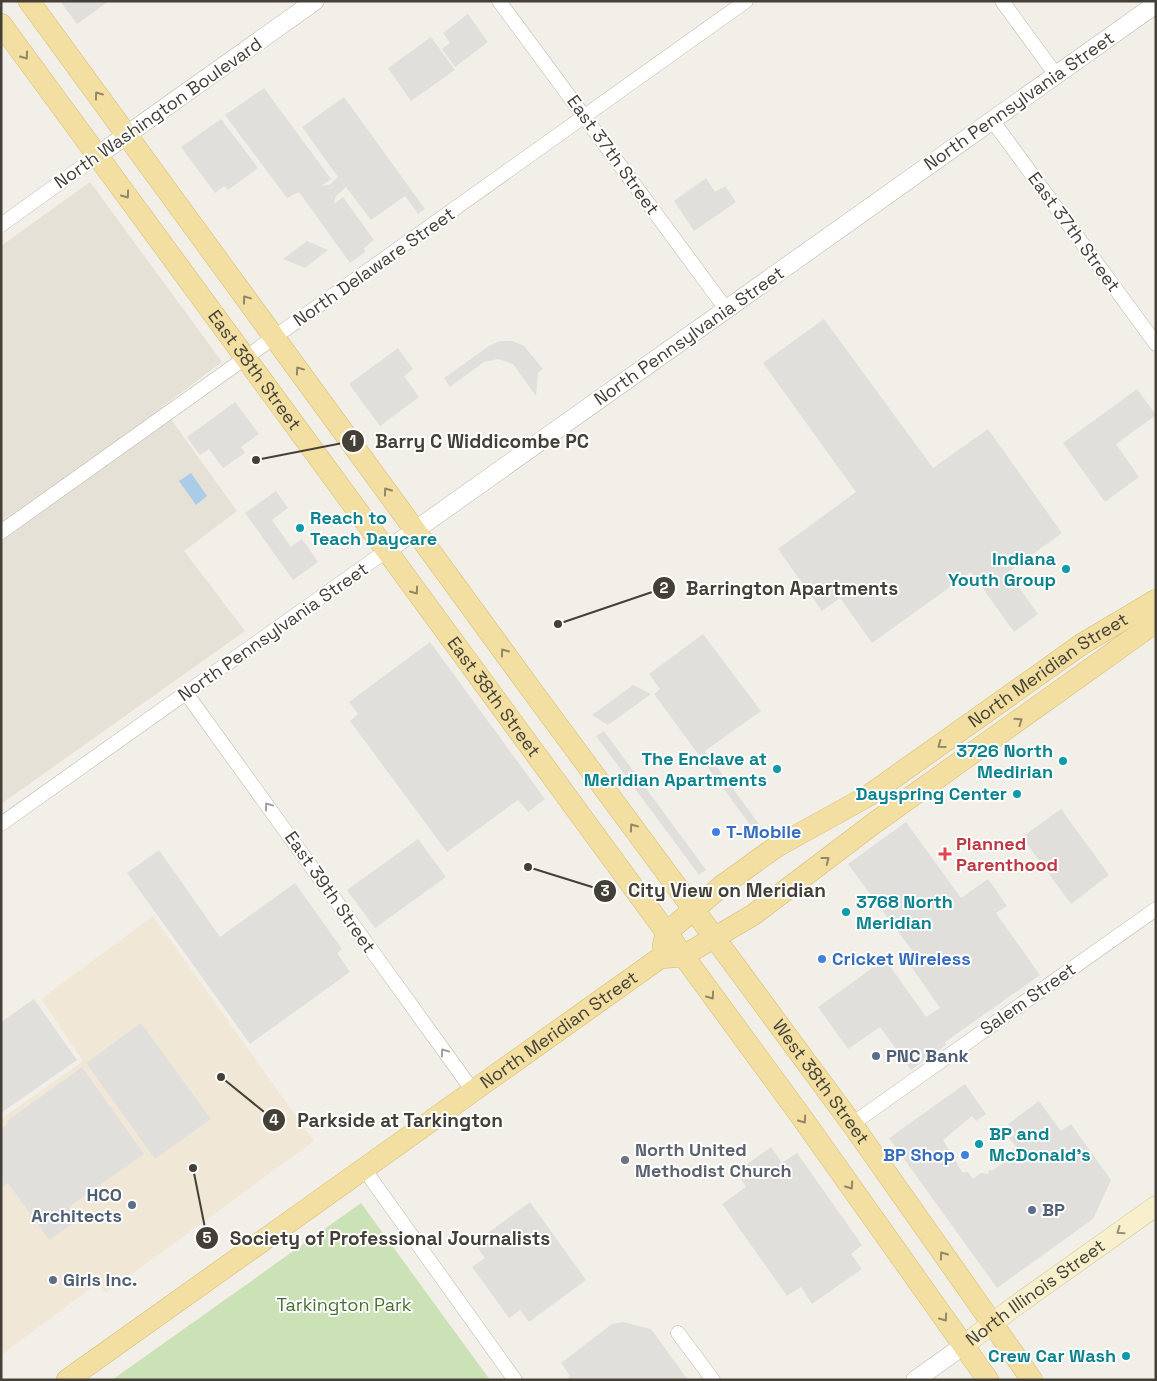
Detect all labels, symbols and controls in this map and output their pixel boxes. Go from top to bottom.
street label: North Pennsylvania Street [919,26,1118,175]
street label: North Washington Boulevard [49,32,266,193]
one-way arrow [19,50,27,59]
street label: East 37th Street [562,90,665,219]
one-way arrow [95,91,104,101]
street label: East 37th Street [1023,167,1126,296]
one-way arrow [120,189,129,199]
street label: North Delaware Street [288,202,459,331]
street label: North Pennsylvania Street [589,261,788,410]
one-way arrow [243,295,253,304]
street label: East 38th Street [203,305,307,435]
one-way arrow [296,366,305,376]
callout: Barry C Widdicombe PC [340,424,600,458]
text: Barry C Widdicombe PC [375,429,589,454]
text: 1 [350,431,356,450]
one-way arrow [384,488,392,497]
place label: Reach to Teach Daycare [310,506,437,550]
marker: Reach to Teach Daycare [294,522,306,534]
place label: Indiana Youth Group [948,547,1057,591]
street label: North Pennsylvania Street [173,557,372,706]
marker: Indiana Youth Group [1060,563,1072,575]
callout: Barrington Apartments [651,571,909,605]
text: Barrington Apartments [686,576,898,601]
text: 2 [660,578,669,597]
one-way arrow [409,585,417,594]
street label: North Meridian Street [963,607,1132,732]
street label: East 38th Street [442,632,546,761]
one-way arrow [501,649,510,658]
one-way arrow [1013,717,1022,727]
one-way arrow [937,739,947,748]
place label: 3726 North Medirian [956,739,1053,783]
place label: The Enclave at Meridian Apartments [584,747,767,791]
marker: 3726 North Medirian [1057,755,1069,767]
marker: The Enclave at Meridian Apartments [771,763,783,775]
place label: Dayspring Center [856,782,1007,805]
marker: Dayspring Center [1011,788,1023,800]
one-way arrow [265,802,275,811]
place label: T-Mobile [726,820,801,843]
one-way arrow [630,824,638,833]
street label: East 39th Street [280,826,381,957]
marker: T-Mobile [710,826,722,838]
place label: Planned Parenthood [956,832,1058,876]
marker: Planned Parenthood [938,847,952,861]
one-way arrow [820,857,830,866]
callout: City View on Meridian [593,874,836,908]
text: City View on Meridian [628,878,826,903]
text: 3 [600,881,610,900]
place label: 3768 North Meridian [856,890,953,934]
marker: 3768 North Meridian [840,906,852,918]
place label: Cricket Wireless [832,947,971,970]
marker: Cricket Wireless [816,953,828,965]
street label: Salem Street [975,957,1080,1040]
street label: North Meridian Street [475,965,642,1093]
one-way arrow [706,990,714,999]
street label: West 38th Street [768,1015,875,1149]
place label: PNC Bank [886,1044,969,1067]
one-way arrow [441,1048,451,1057]
marker: PNC Bank [870,1050,882,1062]
callout: Parkside at Tarkington [262,1103,513,1137]
text: Parkside at Tarkington [297,1108,503,1133]
text: 4 [269,1110,279,1129]
one-way arrow [797,1114,806,1124]
place label: BP and McDonald's [989,1122,1091,1166]
place label: North United Methodist Church [635,1138,792,1182]
marker: BP and McDonald's [973,1138,985,1150]
place label: BP Shop [883,1143,955,1166]
marker: BP Shop [959,1149,971,1161]
marker: North United Methodist Church [619,1154,631,1166]
one-way arrow [844,1180,853,1190]
place label: HCO Architects [31,1183,122,1227]
place label: BP [1042,1198,1065,1221]
marker: HCO Architects [126,1199,138,1211]
marker: BP [1026,1204,1038,1216]
callout: Society of Professional Journalists [194,1221,560,1255]
one-way arrow [1116,1225,1126,1234]
text: Society of Professional Journalists [230,1226,550,1251]
text: 5 [202,1228,212,1247]
street label: North Illinois Street [961,1234,1110,1351]
one-way arrow [940,1251,949,1261]
place label: Girls Inc. [63,1268,137,1291]
marker: Girls Inc. [47,1274,59,1286]
park label: Tarkington Park [276,1293,412,1316]
one-way arrow [939,1312,947,1321]
place label: Crew Car Wash [988,1344,1116,1367]
marker: Crew Car Wash [1120,1350,1132,1362]

